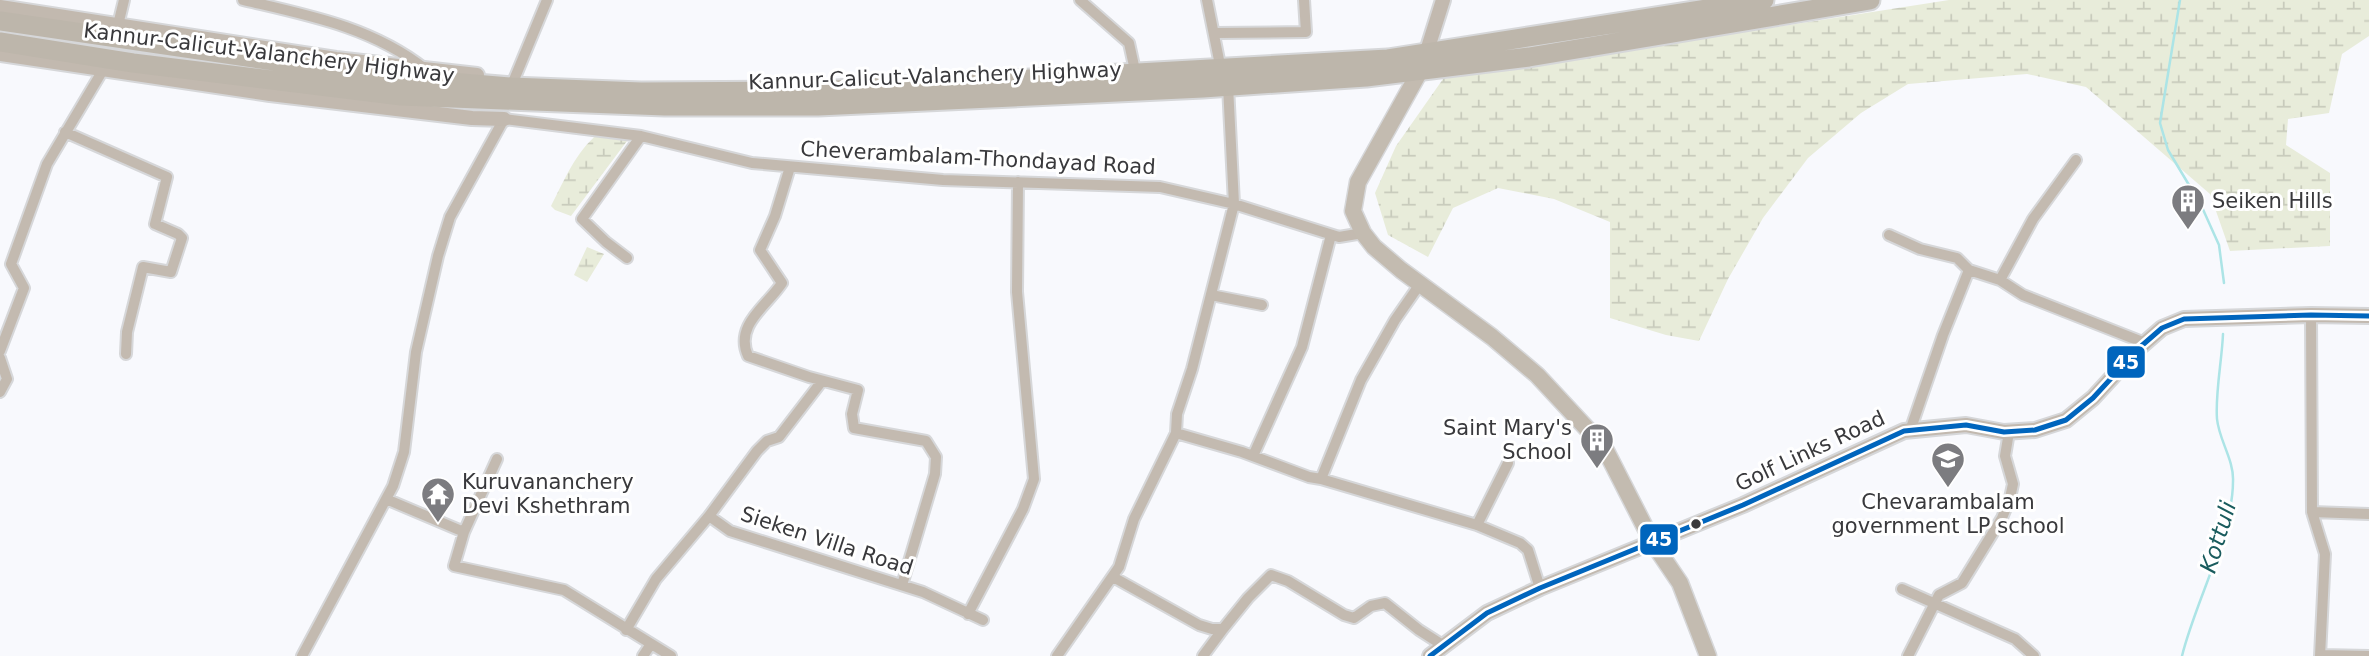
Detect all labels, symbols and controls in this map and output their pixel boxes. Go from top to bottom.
street label: Kannur-Calicut-Valanchery Highway [82,18,456,88]
street label: Kannur-Calicut-Valanchery Highway [748,57,1122,95]
street label: Cheverambalam-Thondayad Road [800,137,1156,179]
building icon: Seiken Hills [2169,182,2207,231]
place label: Seiken Hills [2212,189,2333,213]
line badge: 45 [2106,345,2146,379]
text: 45 [2113,351,2139,373]
street label: Golf Links Road [1731,406,1889,496]
place label: Saint Mary's School [1443,416,1572,464]
building icon: Saint Mary's School [1578,421,1616,470]
school or university icon: Chevarambalam government LP school [1929,440,1967,489]
place label: Kuruvananchery Devi Kshethram [462,470,634,518]
temple icon: Kuruvananchery Devi Kshethram [419,475,457,524]
place label: Chevarambalam government LP school [1831,490,2065,538]
water label: Kottuli [2195,497,2241,576]
street label: Sieken Villa Road [738,502,916,580]
unlabelled marker [1689,517,1703,531]
line badge: 45 [1639,523,1679,556]
text: 45 [1646,528,1672,550]

